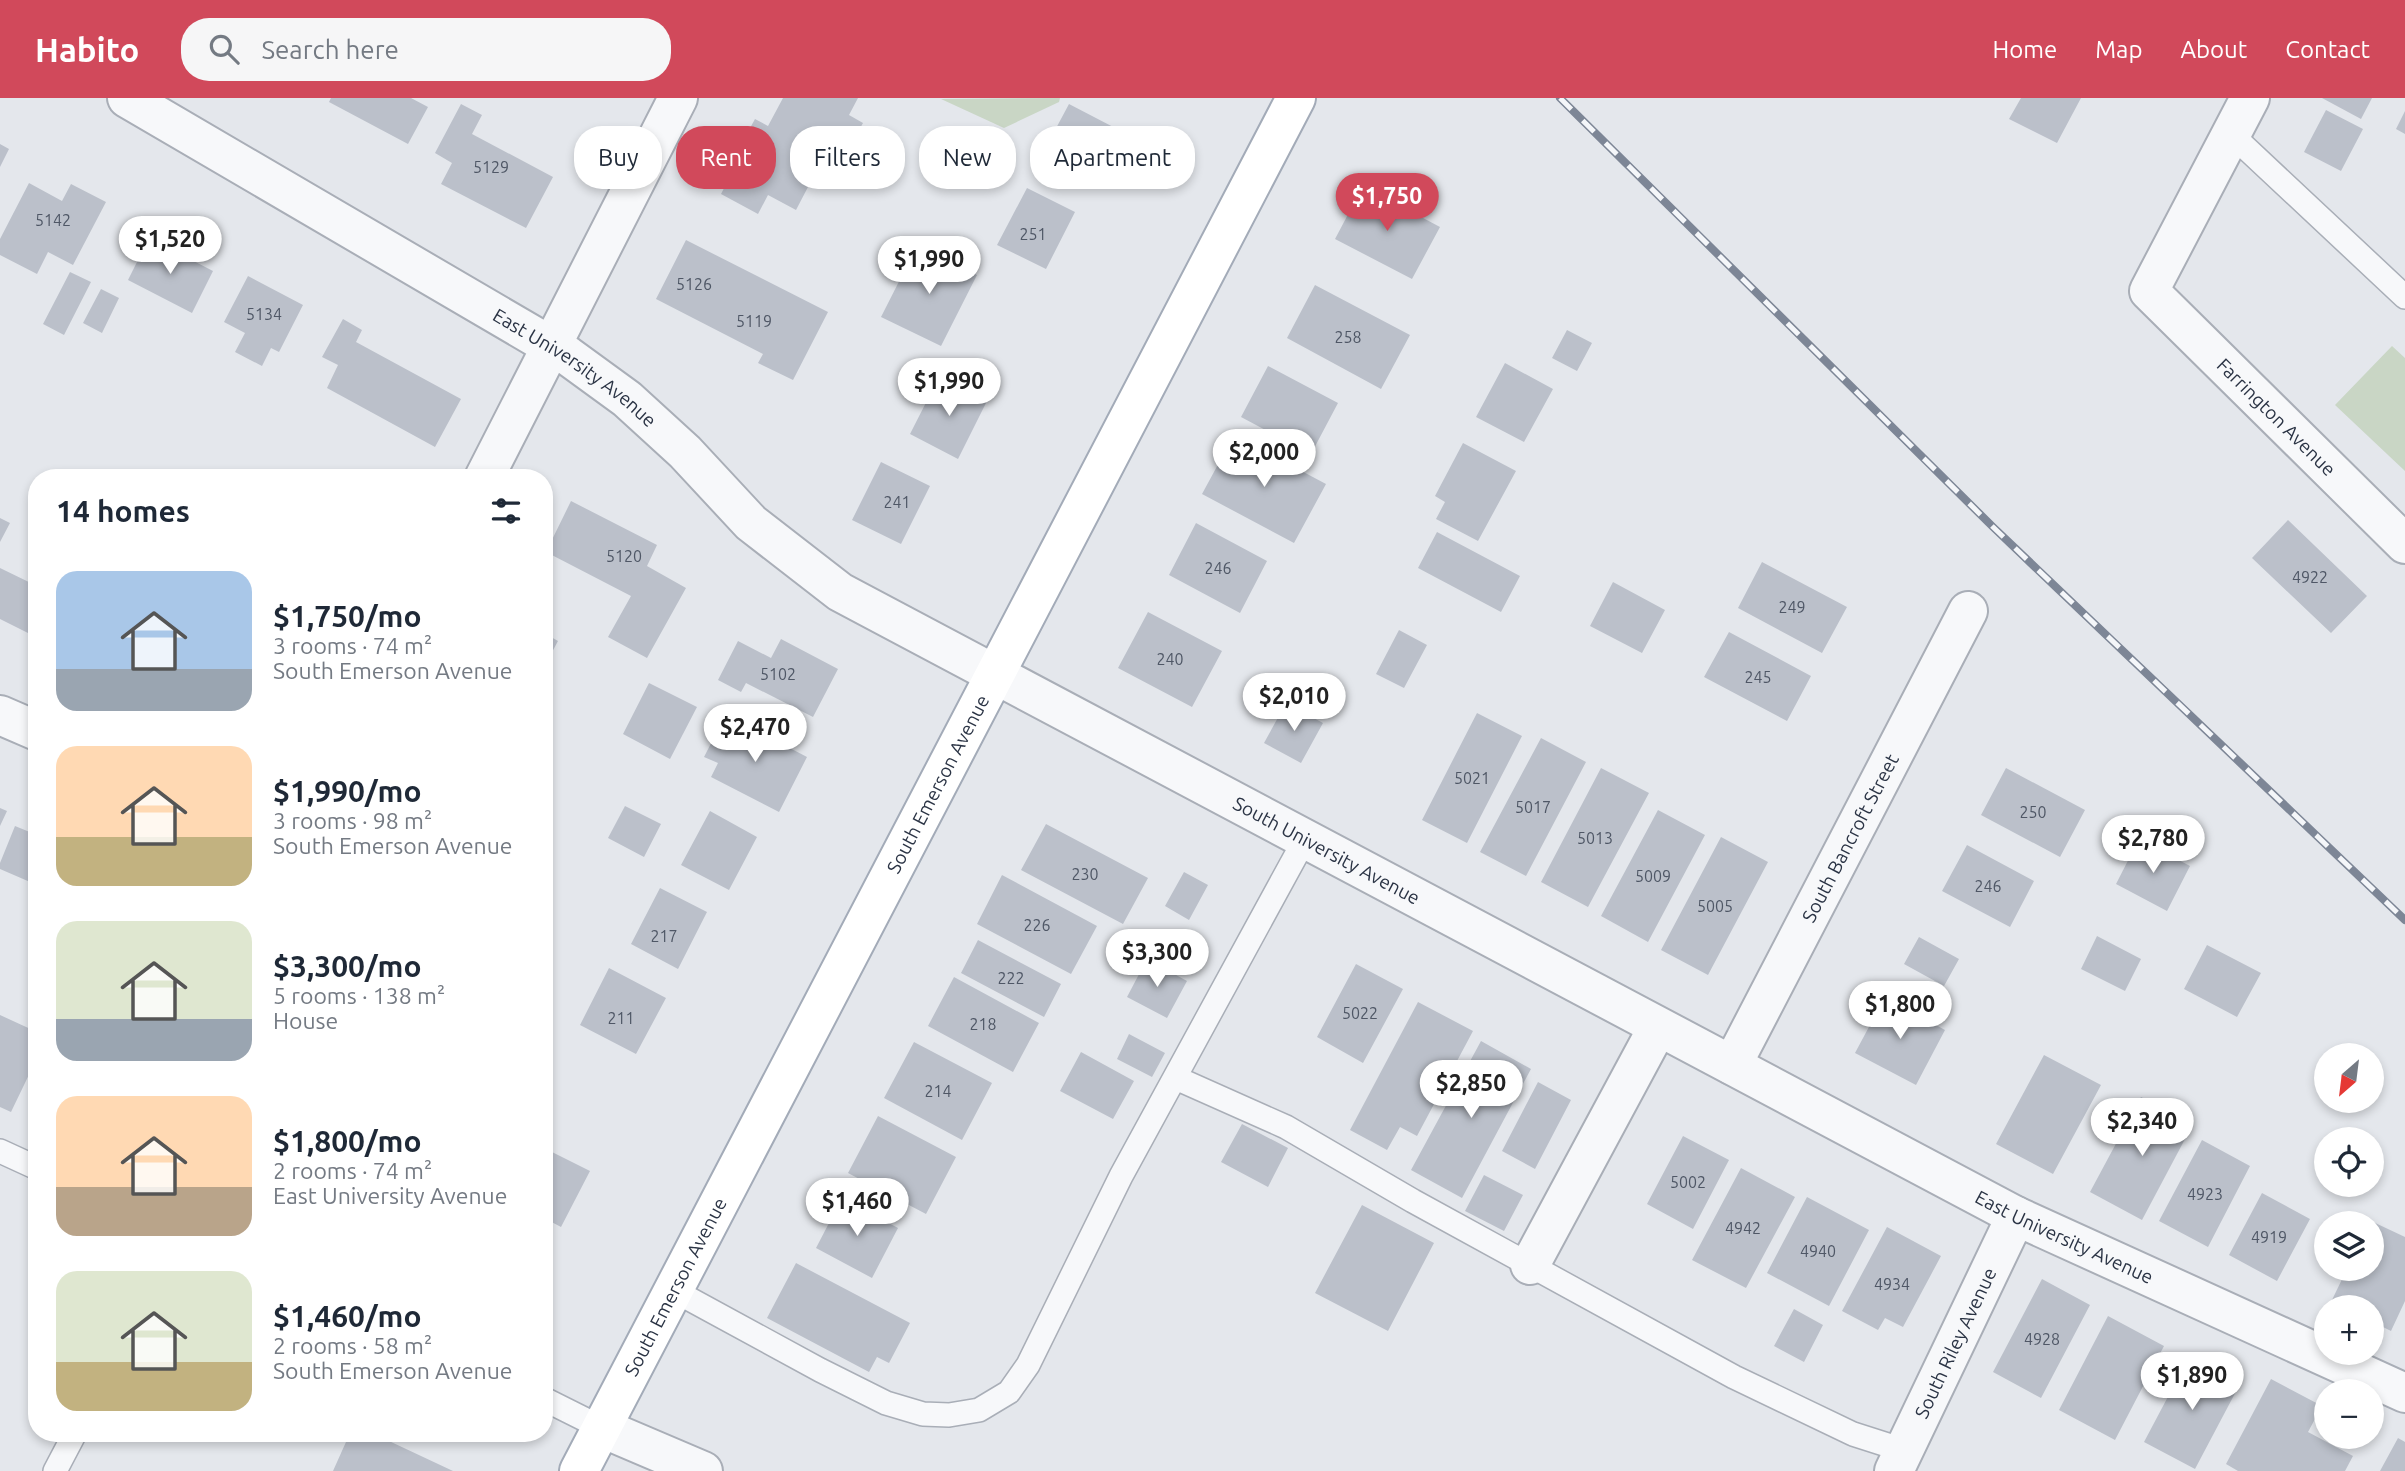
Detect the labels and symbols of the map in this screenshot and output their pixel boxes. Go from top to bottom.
house number: 5129 [473,158,509,176]
pin: $1,750 [1330,174,1444,233]
house number: 5142 [35,211,71,229]
pin: $1,520 [113,216,227,276]
house number: 251 [1019,225,1047,243]
pin: $1,990 [872,236,986,296]
house number: 5126 [676,275,712,293]
street label: East University Avenue [489,304,661,431]
house number: 5134 [246,305,282,323]
house number: 5119 [736,312,772,330]
house number: 258 [1334,328,1362,346]
street label: Farrington Avenue [2213,354,2340,480]
pin: $1,990 [892,358,1006,418]
pin: $2,000 [1207,430,1321,489]
house number: 241 [883,493,911,511]
house number: 5120 [606,547,642,565]
house number: 246 [1204,559,1232,577]
house number: 4922 [2292,568,2328,586]
house number: 249 [1778,598,1806,616]
house number: 240 [1156,650,1184,668]
house number: 5102 [760,665,796,683]
house number: 245 [1744,668,1772,686]
pin: $2,010 [1237,674,1351,733]
street label: South Emerson Avenue [882,691,993,877]
pin: $2,470 [698,704,812,764]
street label: South Bancroft Street [1797,749,1903,926]
house number: 5021 [1454,769,1490,787]
street label: South University Avenue [1230,792,1424,909]
house number: 5017 [1515,798,1551,816]
house number: 250 [2019,803,2047,821]
pin: $2,780 [2096,816,2210,875]
house number: 5013 [1577,829,1613,847]
house number: 230 [1071,865,1099,883]
house number: 5009 [1635,867,1671,885]
house number: 246 [1974,877,2002,895]
house number: 5005 [1697,897,1733,915]
house number: 226 [1023,916,1051,934]
house number: 217 [650,927,678,945]
pin: $3,300 [1100,930,1214,989]
house number: 222 [997,969,1025,987]
pin: $1,800 [1843,982,1957,1041]
house number: 5022 [1342,1004,1378,1022]
house number: 211 [607,1009,635,1027]
house number: 218 [969,1015,997,1033]
north arrow [2314,1043,2384,1113]
pin: $2,850 [1414,1060,1528,1120]
house number: 214 [924,1082,952,1100]
pin: $2,340 [2085,1098,2199,1158]
house number: 5002 [1670,1173,1706,1191]
pin: $1,460 [800,1178,914,1238]
house number: 4923 [2187,1185,2223,1203]
street label: East University Avenue [1972,1186,2157,1288]
street label: South Emerson Avenue [620,1194,731,1380]
house number: 4942 [1725,1219,1761,1237]
house number: 4919 [2251,1228,2287,1246]
house number: 4940 [1800,1242,1836,1260]
street label: South Riley Avenue [1910,1264,2001,1422]
house number: 4934 [1874,1275,1910,1293]
house number: 4928 [2024,1330,2060,1348]
pin: $1,890 [2135,1352,2249,1412]

